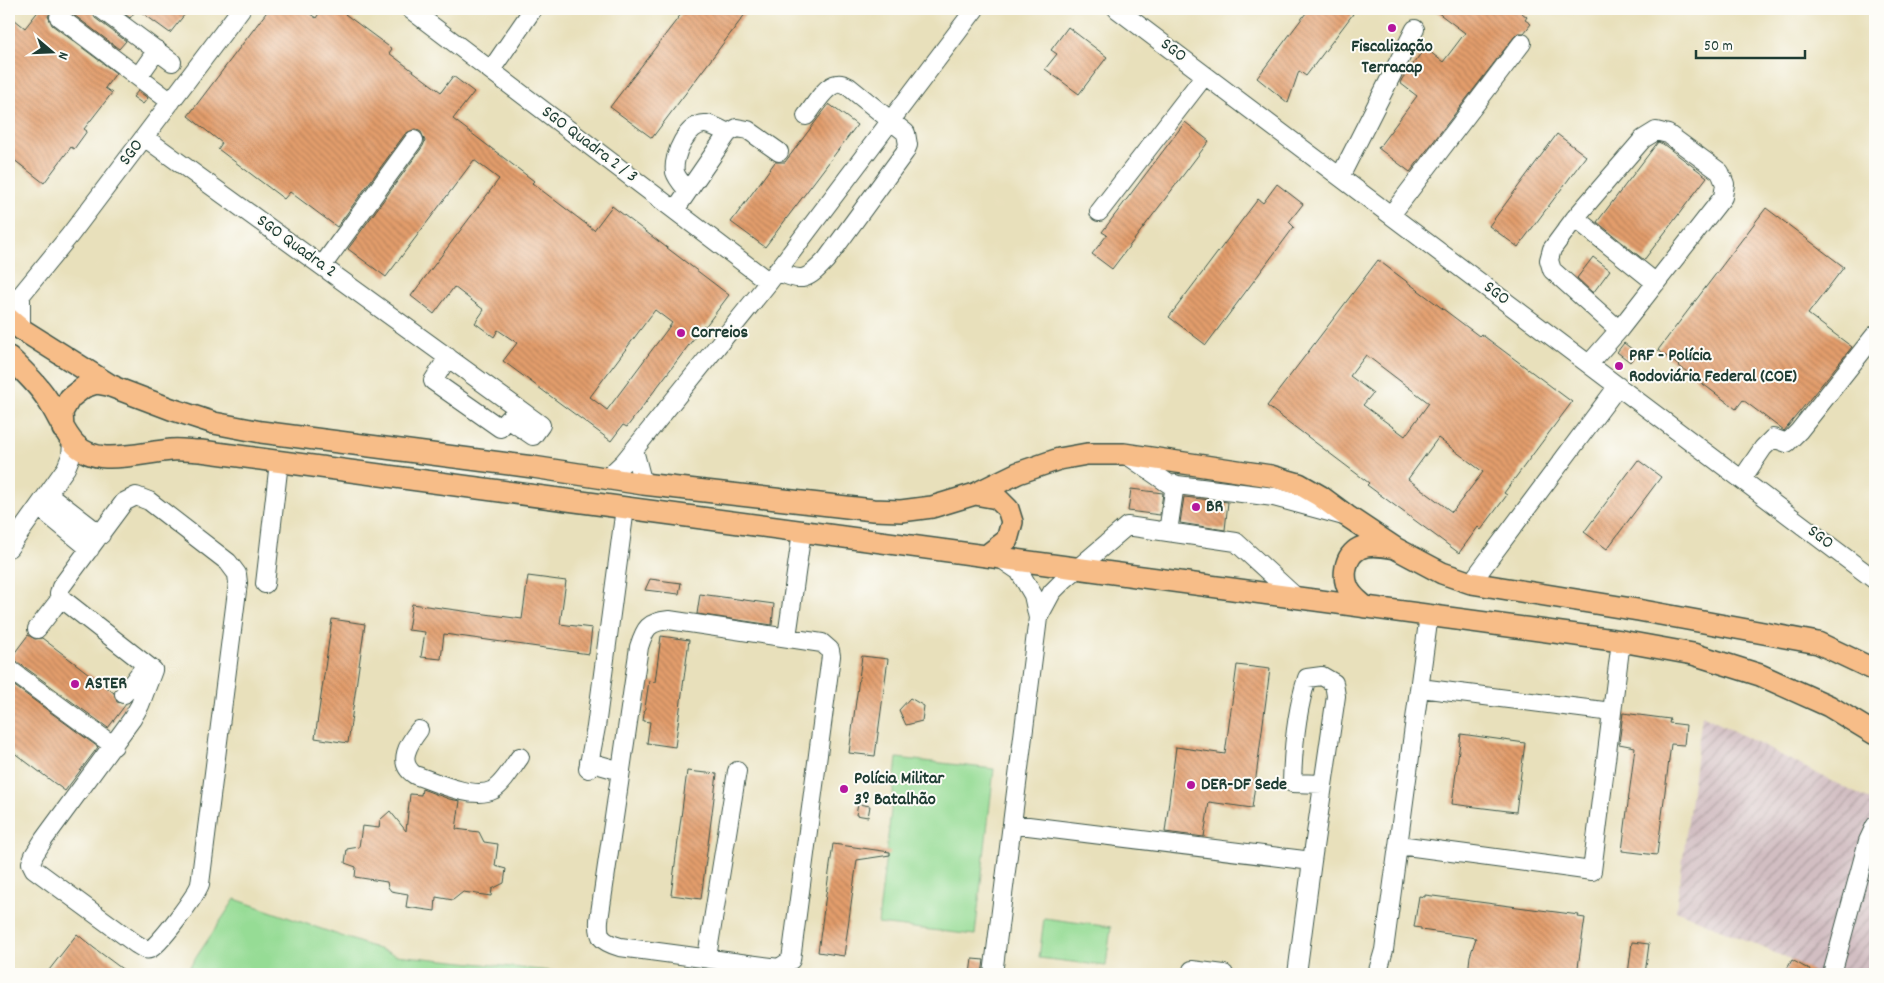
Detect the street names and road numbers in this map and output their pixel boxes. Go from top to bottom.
street label: SGO [1155,33,1191,69]
street label: SGO Quadra 2 / 3 [536,100,642,190]
street label: SGO [114,135,150,171]
street label: SGO Quadra 2 [251,209,341,285]
street label: SGO [1478,276,1514,312]
street label: SGO [1802,520,1838,556]

